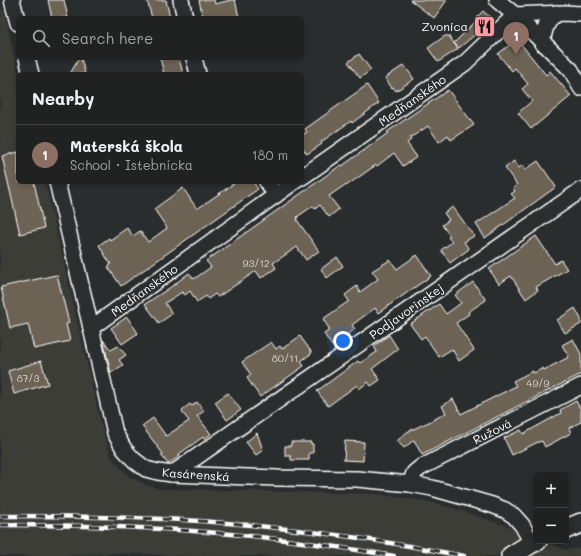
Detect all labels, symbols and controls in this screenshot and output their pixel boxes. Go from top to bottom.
restaurant icon: Zvonica [471,13,497,39]
search box [16,16,304,60]
place label: Zvonica [422,18,468,34]
pin: 1 [503,22,529,55]
icon: search [30,27,52,49]
text: Search here [62,28,153,48]
street label: Medňanského [375,71,449,129]
text: Nearby [32,87,94,109]
text: Materská škola [70,136,183,156]
text: 1 [42,146,48,163]
text: 180 m [252,146,288,163]
text: School · Istebnícka [70,156,193,173]
house number: 93/12 [242,256,270,270]
street label: Medňanského [107,260,181,320]
street label: Podjavorinskej [366,279,446,343]
your location [333,331,353,351]
house number: 80/11 [272,351,298,365]
house number: 87/3 [17,371,39,385]
house number: 49/9 [527,376,550,390]
street label: Ružová [470,414,514,448]
street label: Kasárenská [162,464,230,484]
map controls [533,472,569,544]
button: + [533,472,569,508]
button: − [533,508,569,544]

